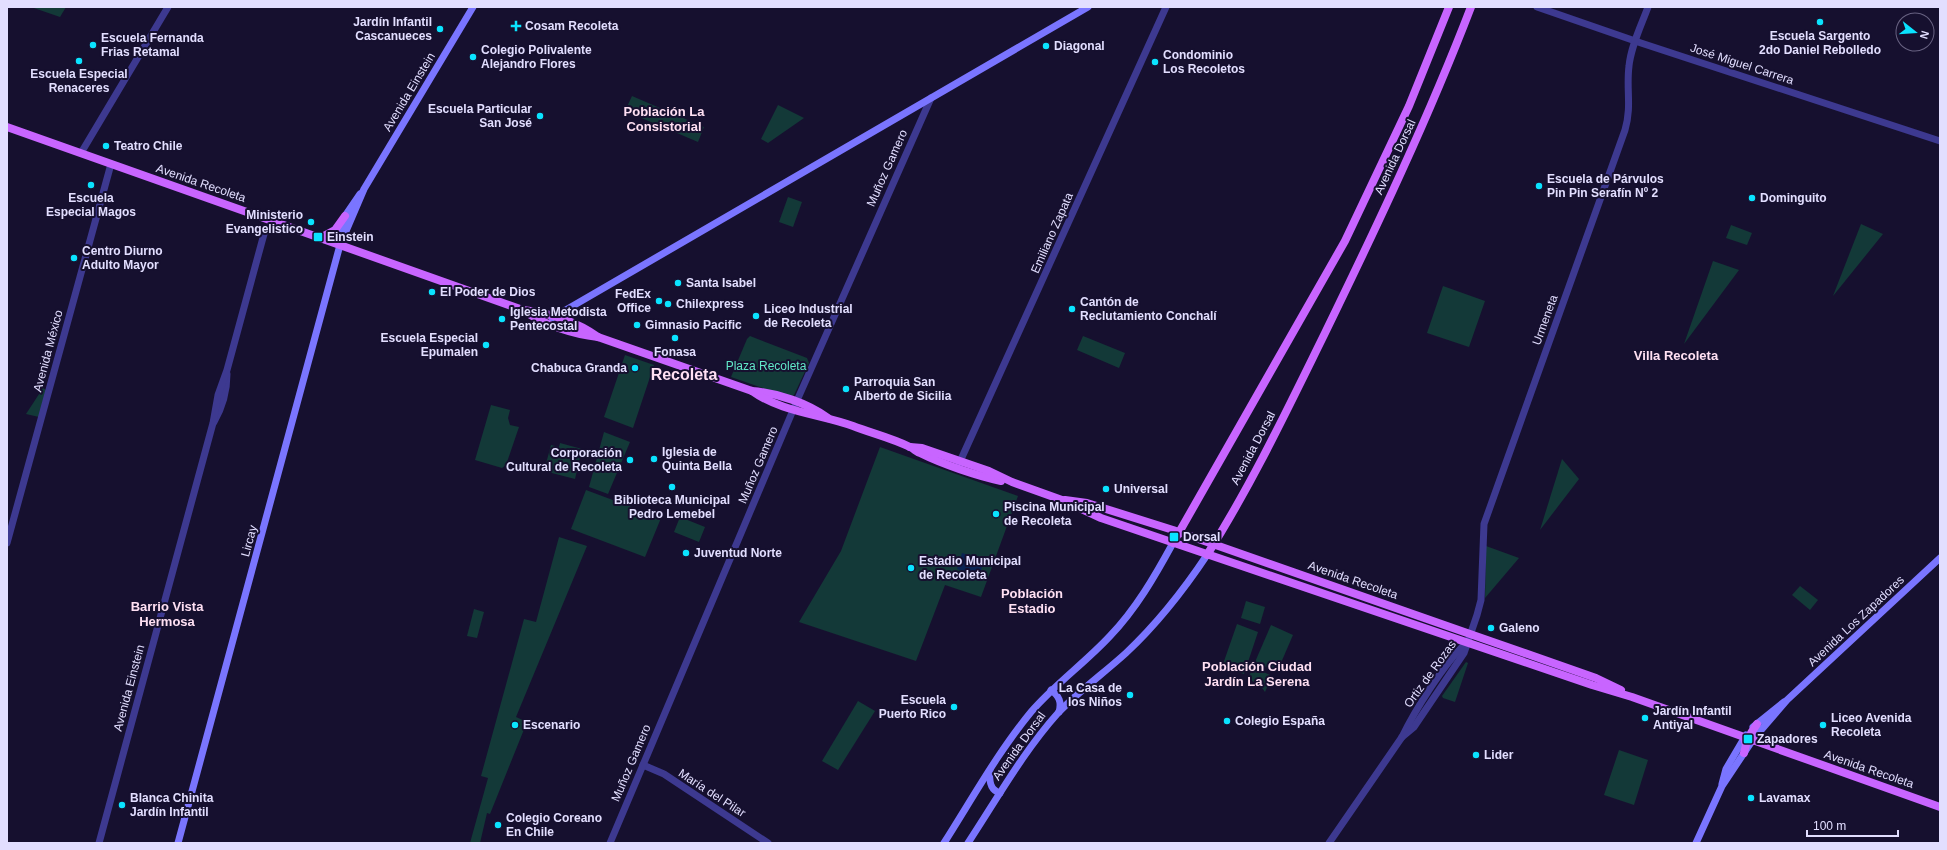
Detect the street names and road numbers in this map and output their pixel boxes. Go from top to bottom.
street label: José Miguel Carrera [1688,41,1796,87]
street label: Avenida Einstein [380,50,438,134]
street label: Avenida Dorsal [1372,117,1418,197]
street label: Muñoz Gamero [864,127,910,209]
street label: Avenida Recoleta [154,161,248,205]
street label: Emiliano Zapata [1028,190,1076,275]
street label: Urmeneta [1529,293,1561,347]
street label: Avenida México [30,308,66,394]
street label: Avenida Dorsal [1228,409,1278,487]
street label: Muñoz Gamero [735,424,781,506]
street label: Lircay [238,524,260,558]
street label: Avenida Recoleta [1306,558,1400,602]
street label: Avenida Los Zapadores [1805,573,1907,669]
street label: Ortiz de Rozas [1401,638,1459,710]
street label: Avenida Einstein [111,643,147,733]
street label: Avenida Dorsal [989,709,1049,783]
street label: Muñoz Gamero [608,722,654,804]
street label: Avenida Recoleta [1822,747,1916,791]
street label: María del Pilar [676,766,748,820]

